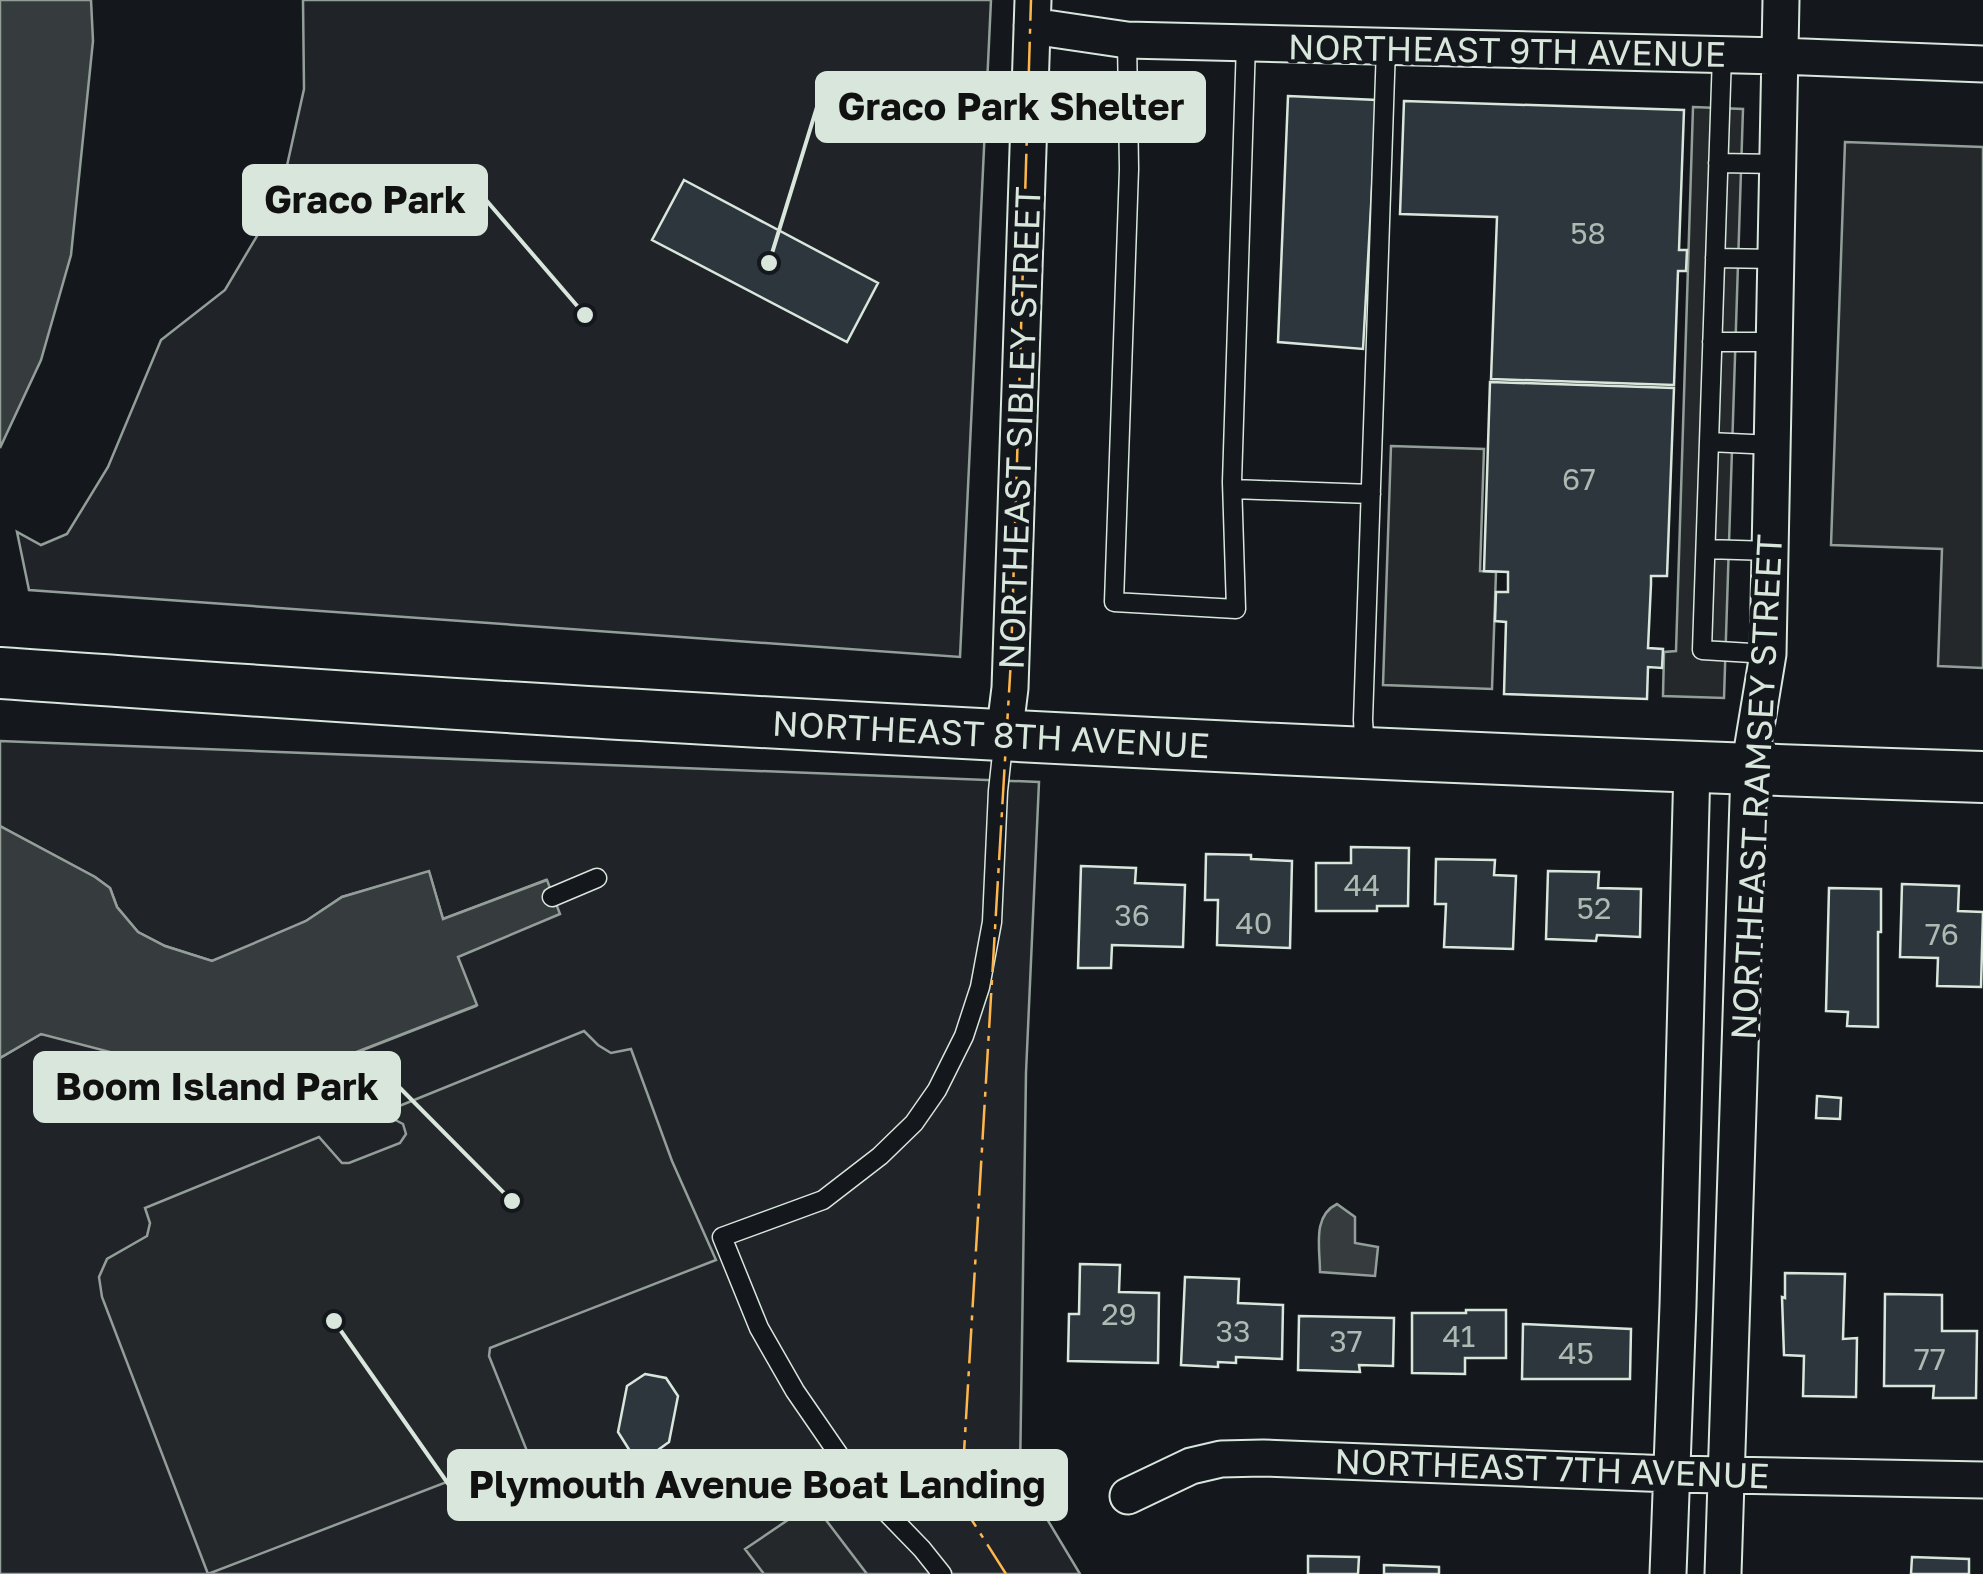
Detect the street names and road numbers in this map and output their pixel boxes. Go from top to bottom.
street label: NORTHEAST 9TH AVENUE [1288,25,1726,75]
street label: NORTHEAST SIBLEY STREET [990,186,1048,670]
street label: NORTHEAST RAMSEY STREET [1722,533,1790,1041]
street label: NORTHEAST 8TH AVENUE [771,702,1211,766]
street label: NORTHEAST 7TH AVENUE [1334,1439,1770,1497]

